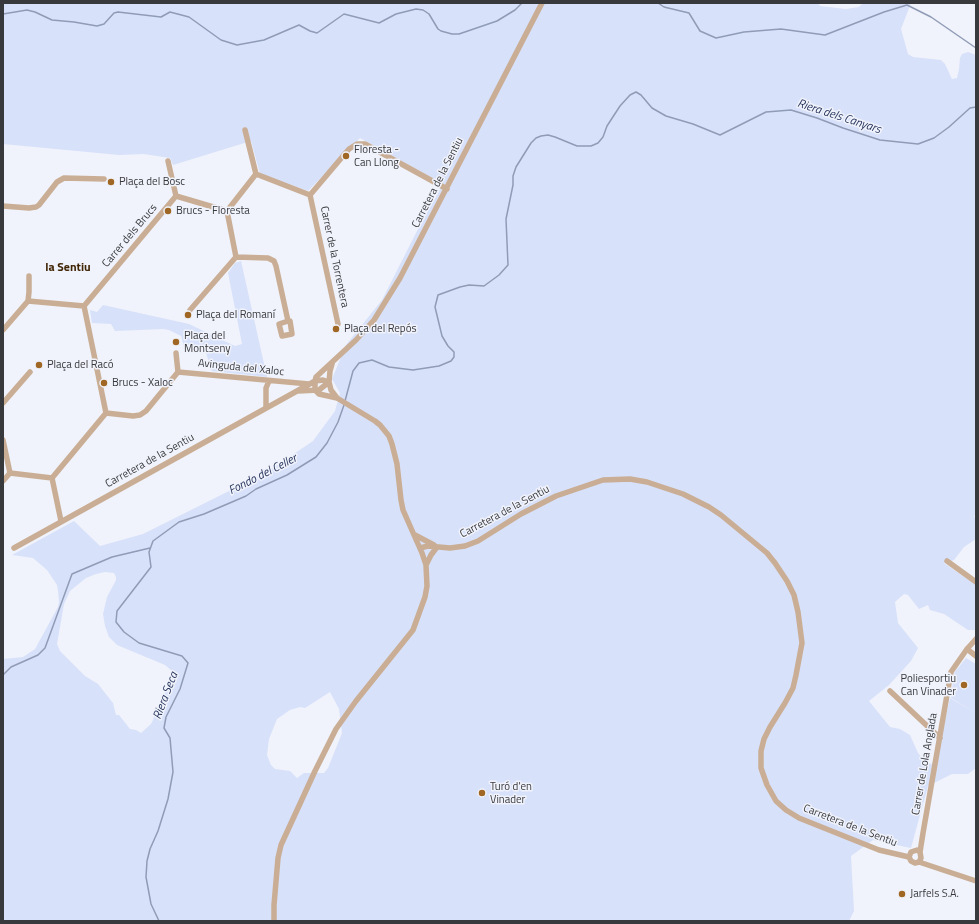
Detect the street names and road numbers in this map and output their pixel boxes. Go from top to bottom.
street label: Carretera de la Sentiu [410,136,466,230]
street label: Carrer dels Brucs [100,202,160,270]
street label: Carrer de la Torrentera [317,205,351,309]
street label: Avinguda del Xaloc [197,357,285,379]
street label: Carretera de la Sentiu [103,431,197,491]
street label: Carretera de la Sentiu [458,483,552,541]
street label: Carrer de Lola Anglada [910,712,940,816]
street label: Carretera de la Sentiu [801,802,899,850]

